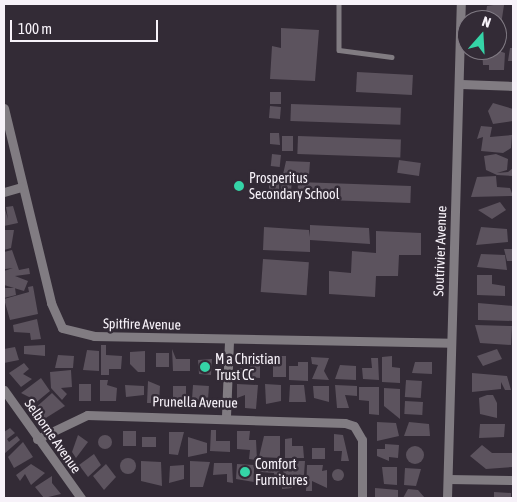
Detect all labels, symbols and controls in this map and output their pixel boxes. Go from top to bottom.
scale bar [12,10,160,42]
north arrow [457,10,507,60]
text: N [480,13,493,31]
text: 100 m [18,20,52,37]
place label: Prosperitus Secondary School [249,170,339,202]
marker: Prosperitus Secondary School [233,180,245,192]
street label: Soutrivier Avenue [430,205,450,297]
street label: Spitfire Avenue [103,315,181,333]
place label: M a Christian Trust CC [215,351,281,384]
marker: M a Christian Trust CC [199,361,211,373]
street label: Prunella Avenue [152,393,238,411]
street label: Selborne Avenue [21,396,85,476]
place label: Comfort Furnitures [255,456,308,488]
marker: Comfort Furnitures [239,466,251,478]

